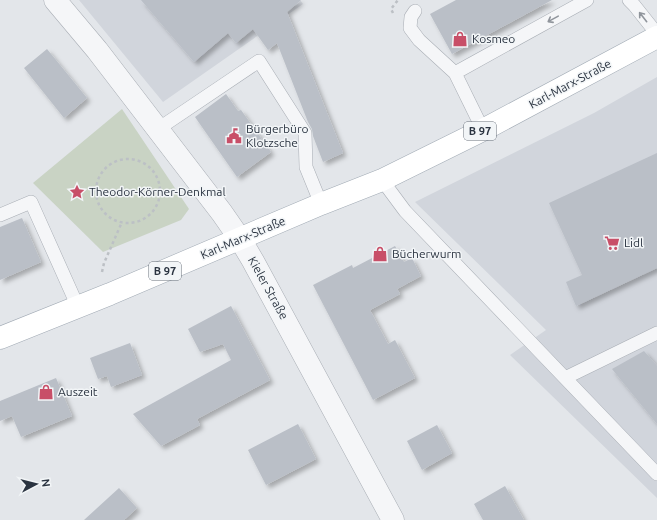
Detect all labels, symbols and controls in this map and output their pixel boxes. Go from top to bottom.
one-way arrow [639,11,648,22]
one-way arrow [547,16,559,23]
shop icon: Kosmeo [451,30,469,48]
place label: Kosmeo [472,32,515,45]
street label: Karl-Marx-Straße [527,56,613,111]
place label: Bürgerbüro Klotzsche [246,122,309,149]
road number: B 97 [464,122,496,140]
public building icon: Bürgerbüro Klotzsche [225,127,243,145]
place icon: Theodor-Körner-Denkmal [68,183,86,201]
place label: Theodor-Körner-Denkmal [89,185,226,198]
street label: Karl-Marx-Straße [198,214,287,261]
supermarket icon: Lidl [603,234,621,252]
place label: Lidl [624,236,643,249]
shop icon: Bücherwurm [371,245,389,263]
place label: Bücherwurm [392,247,461,260]
street label: Kieler Straße [246,254,291,321]
road number: B 97 [149,262,181,280]
shop icon: Auszeit [37,383,55,401]
place label: Auszeit [58,385,98,398]
north arrow [16,464,56,504]
text: N [39,478,52,488]

